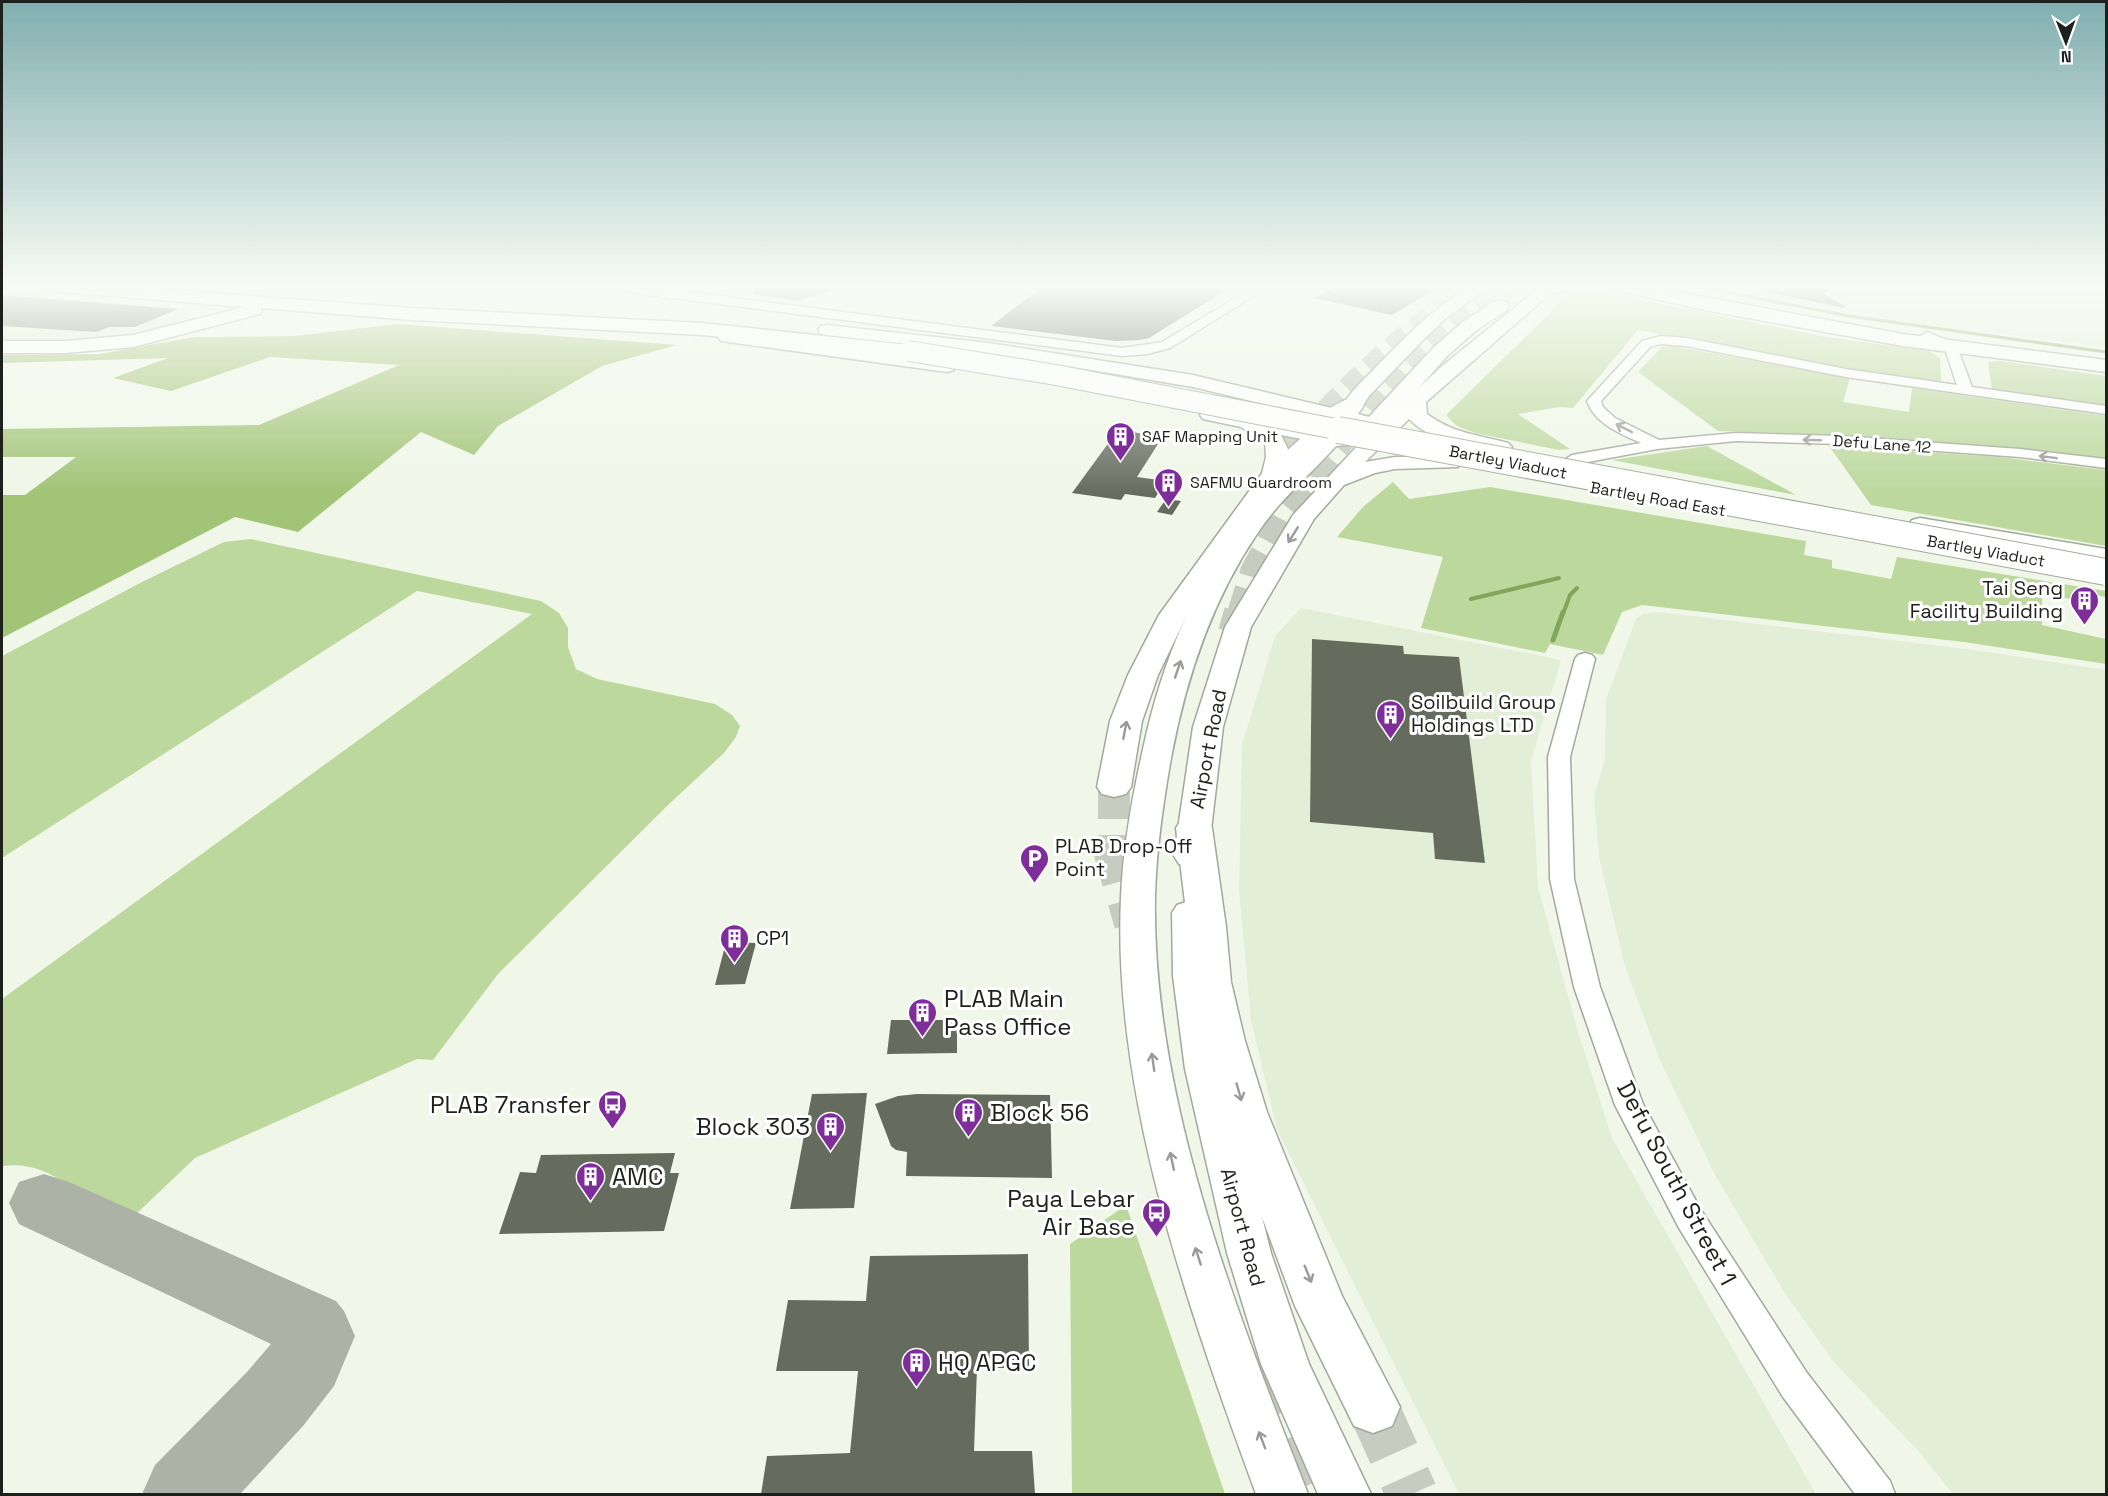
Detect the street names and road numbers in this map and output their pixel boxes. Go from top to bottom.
street label: Defu Lane 12 [1832,430,1932,458]
street label: Bartley Viaduct [1447,440,1569,484]
street label: Bartley Road East [1588,477,1728,521]
street label: Bartley Viaduct [1925,530,2047,572]
street label: Airport Road [1184,687,1232,811]
street label: Defu South Street 1 [1610,1076,1744,1290]
street label: Airport Road [1215,1165,1271,1289]

